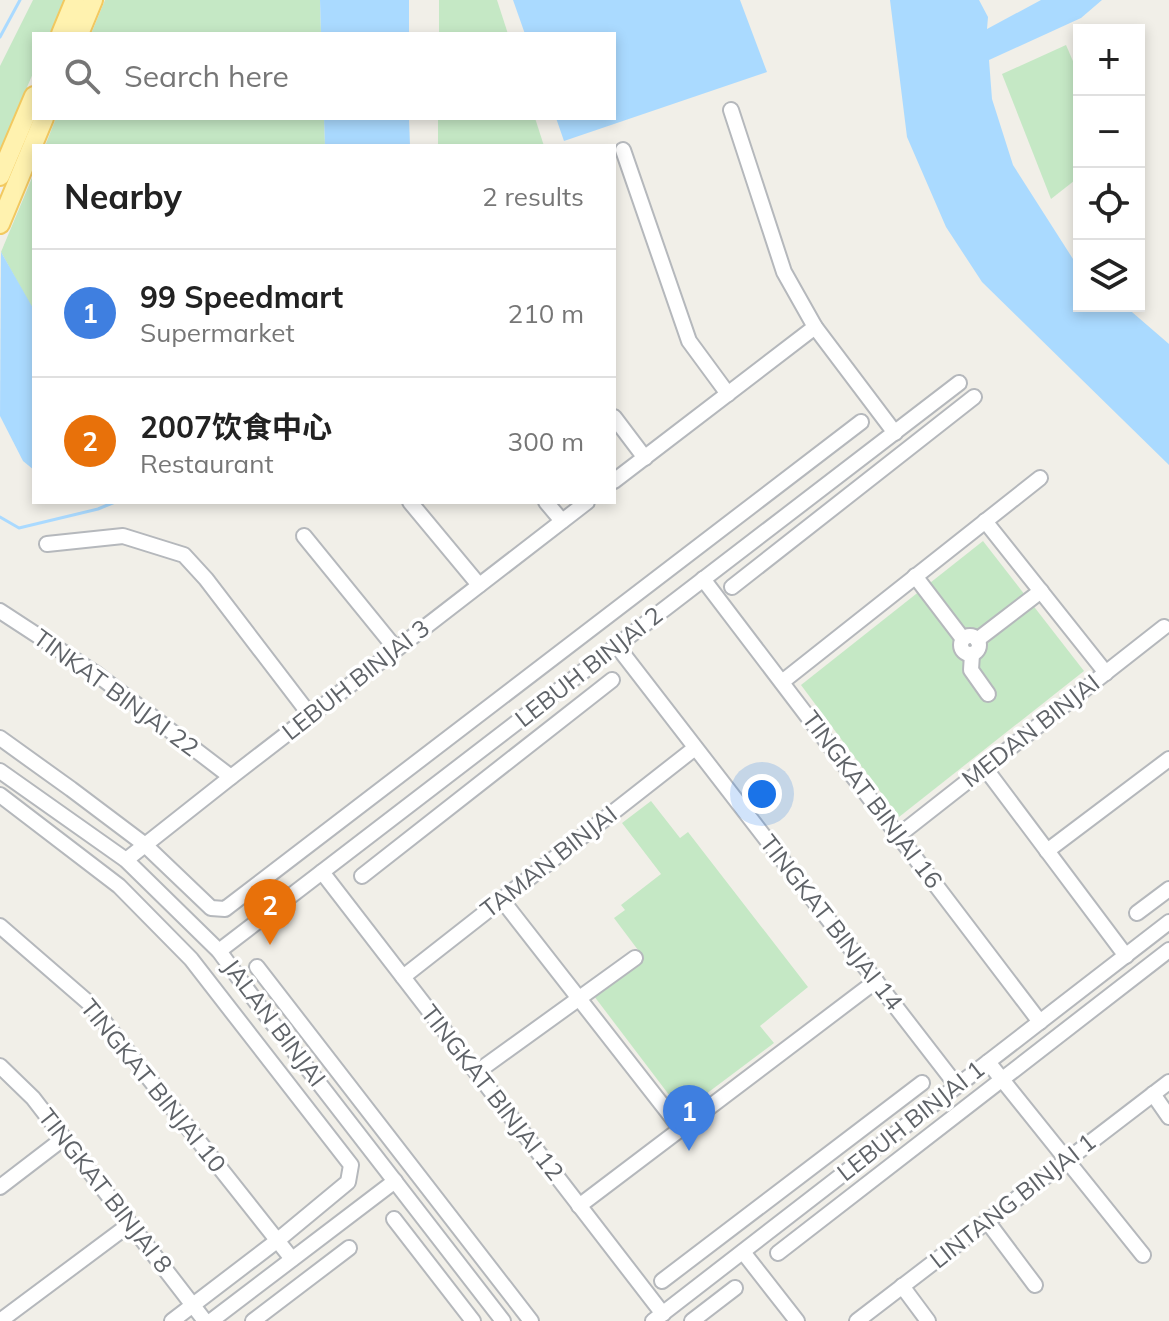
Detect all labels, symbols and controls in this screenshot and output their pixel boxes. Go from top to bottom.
map controls [1073,24,1145,312]
button: + [1073,24,1145,96]
search box [32,32,616,120]
icon: search [60,54,104,98]
text: Search here [124,57,289,95]
button: − [1073,96,1145,168]
button: locate [1073,168,1145,240]
text: Nearby [64,175,182,218]
text: 2 results [482,180,584,213]
button: layers [1073,240,1145,312]
text: 99 Speedmart [140,278,343,316]
text: 1 [82,297,98,330]
text: 210 m [508,297,584,330]
text: Supermarket [140,316,295,349]
text: 2007饮食中心 [140,408,332,446]
text: 2 [82,425,98,458]
text: 300 m [508,425,584,458]
text: Restaurant [140,447,274,480]
street label: LEBUH BINJAI 2 [509,599,668,733]
street label: LEBUH BINJAI 3 [276,612,435,746]
street label: TINKAT BINJAI 22 [28,622,205,762]
street label: MEDAN BINJAI [956,667,1105,793]
street label: TINGKAT BINJAI 16 [796,705,949,894]
your location [742,774,782,814]
street label: TAMAN BINJAI [474,799,623,924]
street label: TINGKAT BINJAI 14 [754,829,910,1016]
pin: 2 [244,879,296,945]
street label: JALAN BINJAI [217,953,333,1092]
street label: TINGKAT BINJAI 10 [75,993,233,1178]
street label: TINGKAT BINJAI 12 [415,999,571,1186]
street label: LEBUH BINJAI 1 [831,1053,990,1187]
pin: 1 [663,1085,715,1151]
street label: TINGKAT BINJAI 8 [32,1102,179,1278]
street label: LINTANG BINJAI 1 [923,1126,1101,1274]

